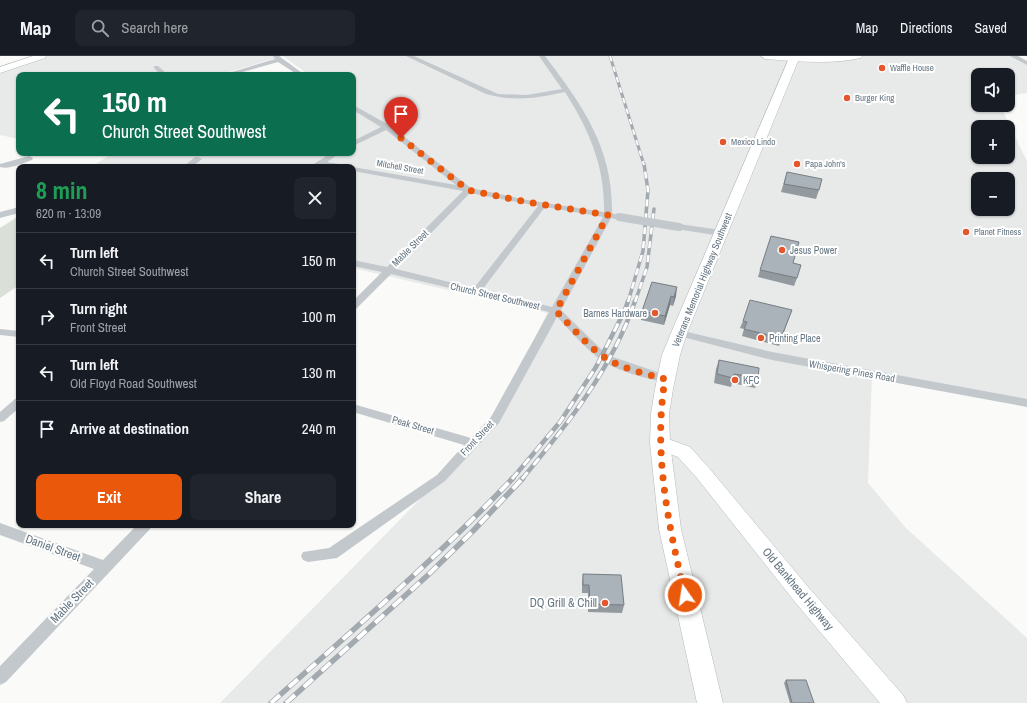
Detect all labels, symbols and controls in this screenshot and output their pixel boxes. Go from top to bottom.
search box [75,10,355,46]
text: Map [20,15,51,41]
icon: search [89,17,111,39]
text: Search here [121,17,188,38]
text: Map [856,19,878,37]
text: Directions [900,19,952,37]
text: Saved [974,19,1007,37]
place label: Waffle House [890,62,934,74]
marker: Waffle House [877,63,887,73]
map controls [971,68,1015,216]
button: sound [971,68,1015,112]
text: 150 m [102,83,167,121]
icon: left [36,88,88,140]
place label: Burger King [855,92,895,104]
marker: Burger King [842,93,852,103]
pin [384,97,418,138]
icon: arrive [390,103,412,125]
text: Church Street Southwest [102,119,266,144]
button: + [971,120,1015,164]
place label: Mexico Lindo [731,136,775,148]
marker: Mexico Lindo [718,137,728,147]
street label: Mitchell Street [376,157,424,177]
place label: Papa John's [805,158,846,170]
marker: Papa John's [792,159,802,169]
button: − [971,172,1015,216]
text: 8 min [36,174,87,206]
button: close [294,177,336,219]
text: 620 m · 13:09 [36,205,101,222]
street label: Veterans Memorial Highway Southwest [669,210,735,349]
street label: Mable Street [389,226,432,269]
place label: Planet Fitness [974,226,1021,238]
marker: Planet Fitness [961,227,971,237]
text: Turn left [70,242,118,263]
place label: Jesus Power [790,244,837,257]
marker: Jesus Power [777,245,787,255]
icon: left [36,250,58,272]
text: 150 m [302,250,336,271]
text: Church Street Southwest [70,263,189,280]
street label: Church Street Southwest [449,279,542,313]
text: Turn right [70,298,127,319]
icon: right [36,306,58,328]
text: 100 m [302,306,336,327]
place label: Barnes Hardware [583,307,647,320]
marker: Barnes Hardware [650,308,660,318]
text: Front Street [70,319,126,336]
place label: Printing Place [769,332,821,345]
marker: Printing Place [756,333,766,343]
text: Turn left [70,354,118,375]
street label: Whispering Pines Road [808,357,896,385]
icon: left [36,362,58,384]
text: 130 m [302,362,336,383]
place label: KFC [743,374,759,387]
text: Old Floyd Road Southwest [70,375,197,392]
marker: KFC [730,375,740,385]
street label: Peak Street [391,413,436,437]
street label: Front Street [457,417,497,458]
icon: arrive [36,418,58,440]
text: Arrive at destination [70,418,189,439]
text: 240 m [302,418,336,439]
button: Exit [36,474,182,520]
button: Share [190,474,336,520]
street label: Daniel Street [23,531,83,565]
street label: Old Bankhead Highway [759,544,837,634]
position arrow [664,574,706,616]
street label: Mable Street [47,575,97,627]
place label: DQ Grill & Chill [530,595,597,611]
marker: DQ Grill & Chill [600,598,610,608]

